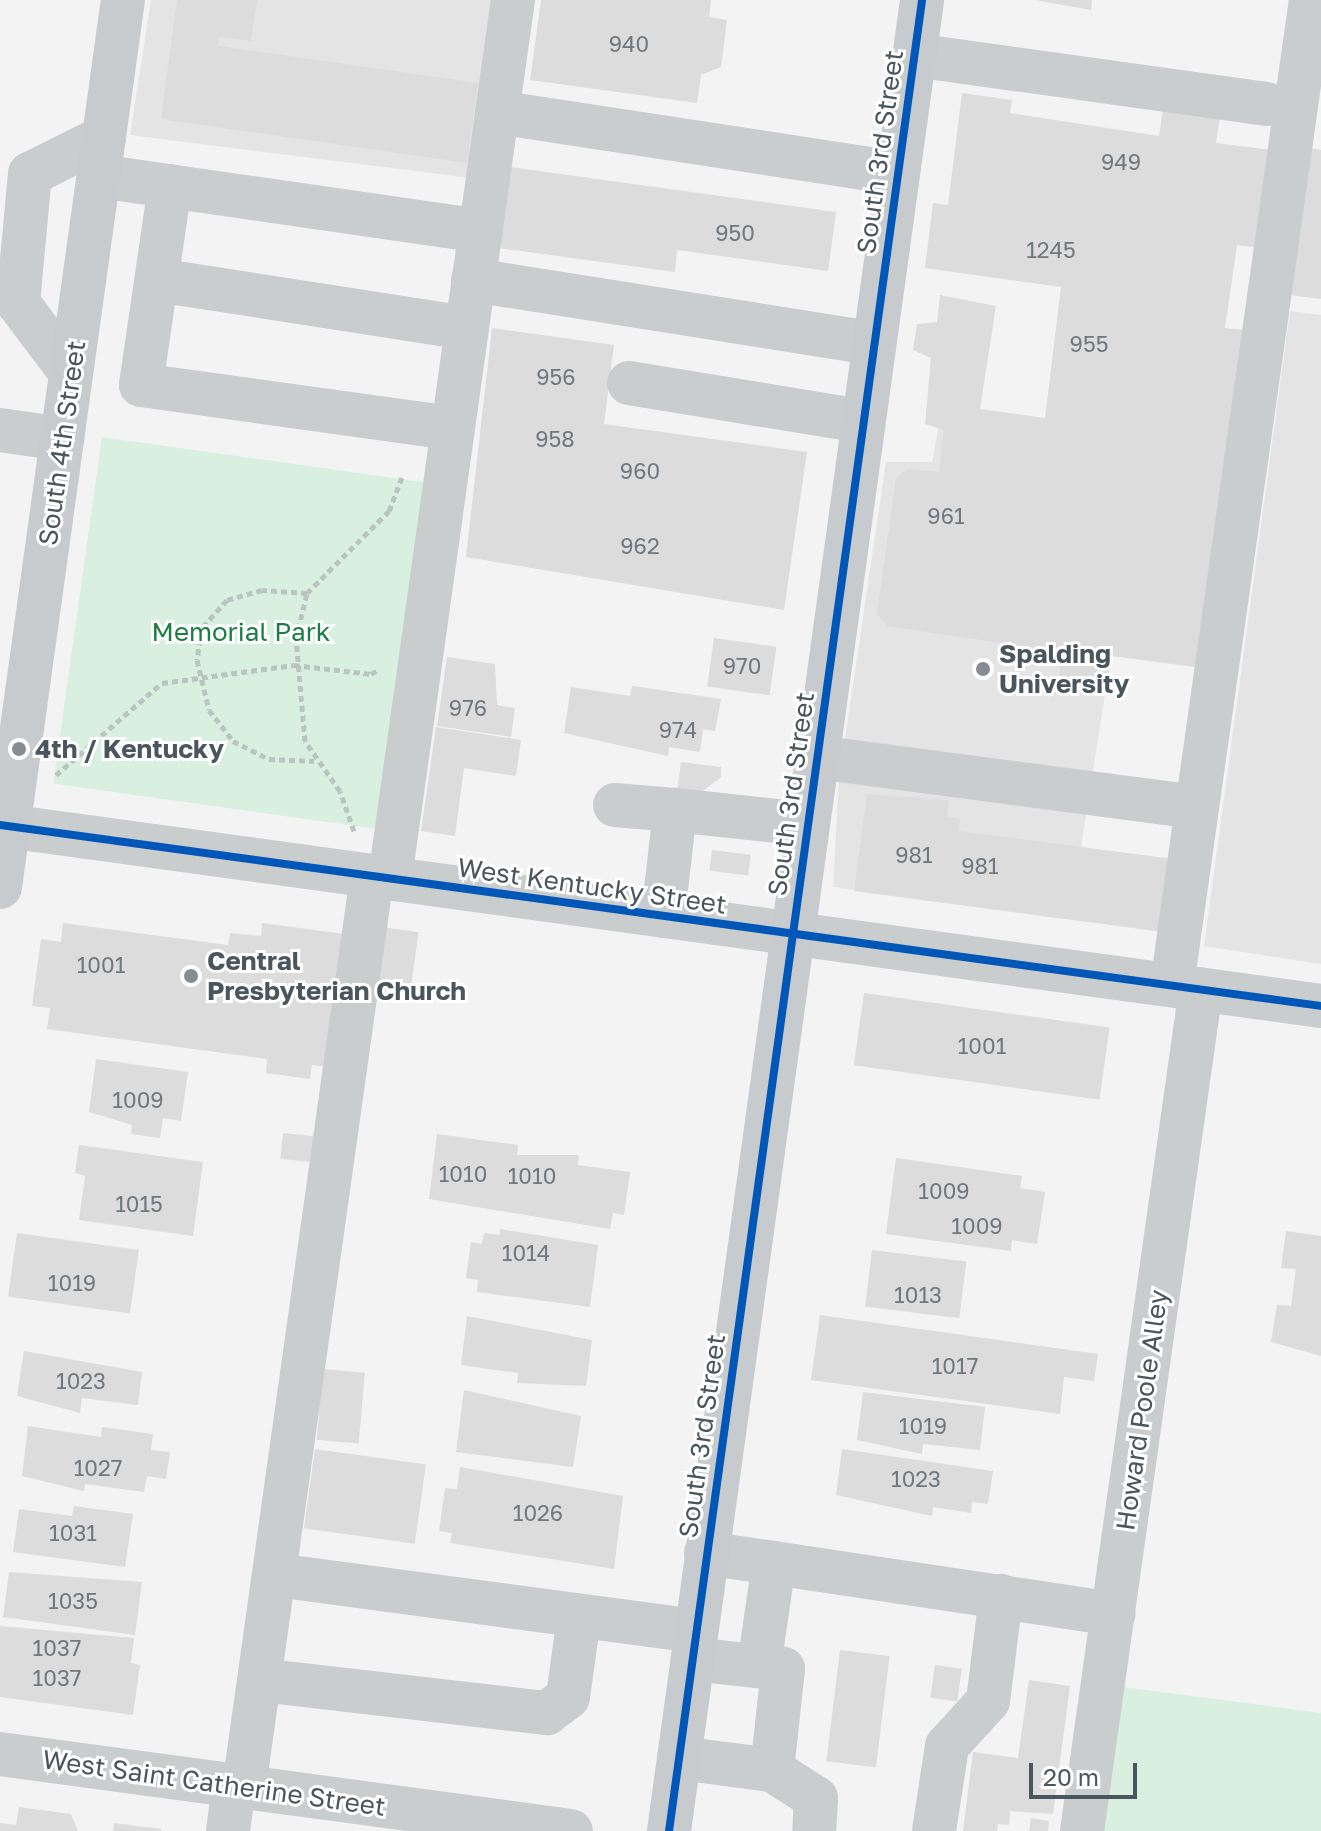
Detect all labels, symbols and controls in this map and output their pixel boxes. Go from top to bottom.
house number: 940 [609,31,649,57]
street label: South 3rd Street [850,48,910,256]
house number: 949 [1101,149,1141,175]
house number: 950 [715,220,755,246]
house number: 1245 [1026,237,1076,263]
house number: 955 [1070,331,1108,357]
street label: South 4th Street [32,339,92,547]
house number: 956 [536,364,576,390]
house number: 958 [535,426,575,452]
house number: 960 [620,458,660,484]
house number: 961 [927,503,965,529]
house number: 962 [620,533,660,559]
park label: Memorial Park [152,616,330,648]
place label: Spalding University [999,638,1129,700]
house number: 970 [723,653,761,679]
marker: Spalding University [974,660,992,678]
street label: South 3rd Street [761,690,821,898]
house number: 976 [449,695,487,721]
house number: 974 [659,717,697,743]
place label: 4th / Kentucky [35,733,224,765]
marker: 4th / Kentucky [10,740,28,758]
house number: 981 [895,842,933,868]
street label: West Kentucky Street [456,852,728,920]
house number: 981 [961,853,999,879]
place label: Central Presbyterian Church [207,945,466,1006]
house number: 1001 [77,952,125,978]
marker: Central Presbyterian Church [182,967,200,985]
house number: 1001 [958,1033,1006,1059]
house number: 1009 [112,1087,164,1113]
house number: 1010 [439,1161,487,1187]
house number: 1010 [508,1163,556,1189]
house number: 1009 [918,1178,970,1204]
house number: 1015 [115,1191,163,1217]
house number: 1009 [951,1213,1003,1239]
house number: 1014 [502,1240,550,1266]
house number: 1019 [48,1270,96,1296]
house number: 1013 [894,1282,942,1308]
street label: Howard Poole Alley [1110,1288,1174,1532]
street label: South 3rd Street [672,1332,732,1540]
house number: 1017 [932,1353,978,1379]
house number: 1023 [56,1368,106,1394]
house number: 1019 [899,1413,947,1439]
house number: 1027 [74,1455,122,1481]
house number: 1023 [891,1466,941,1492]
house number: 1026 [513,1500,563,1526]
house number: 1031 [49,1520,97,1546]
house number: 1035 [48,1588,98,1614]
house number: 1037 [33,1635,81,1661]
house number: 1037 [33,1665,81,1691]
street label: West Saint Catherine Street [41,1743,387,1823]
scale bar [1033,1747,1141,1797]
text: 20 m [1043,1762,1099,1791]

